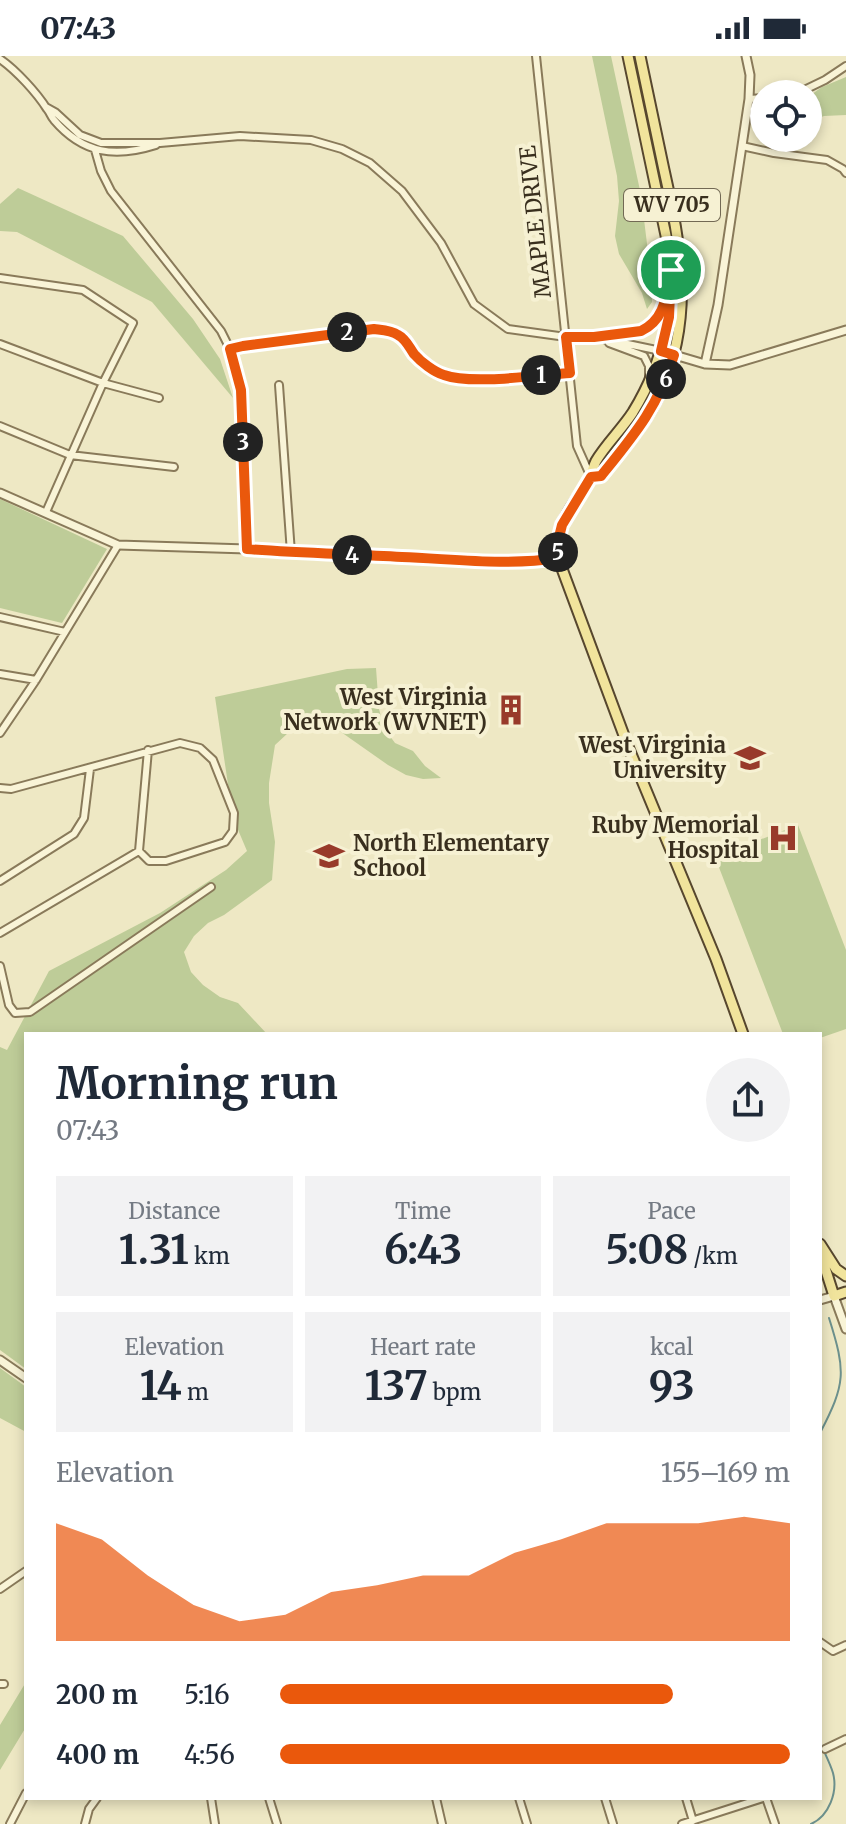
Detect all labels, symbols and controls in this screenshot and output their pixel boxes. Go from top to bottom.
text: 07:43 [40,9,117,47]
map controls [750,80,822,152]
button: locate [750,80,822,152]
street label: MAPLE DRIVE [513,144,557,300]
road number: WV 705 [624,189,720,221]
pin [637,236,705,304]
icon: arrive [649,248,693,292]
pin: 2 [327,312,367,352]
text: 2 [341,318,353,346]
pin: 1 [521,355,561,395]
pin: 6 [646,359,686,399]
text: 1 [536,361,546,389]
text: 6 [659,365,673,393]
pin: 3 [223,422,263,462]
text: 3 [237,428,249,456]
pin: 5 [538,532,578,572]
pin: 4 [332,535,372,575]
text: 5 [552,538,564,566]
text: 4 [345,541,359,569]
place label: West Virginia Network (WVNET) [283,683,487,736]
building icon: West Virginia Network (WVNET) [494,693,528,727]
place label: West Virginia University [578,731,727,784]
school or university icon: West Virginia University [733,741,767,775]
place label: Ruby Memorial Hospital [592,811,759,864]
hospital icon: Ruby Memorial Hospital [766,821,800,855]
place label: North Elementary School [353,829,550,882]
school or university icon: North Elementary School [312,839,346,873]
text: Morning run [56,1056,338,1111]
button: share [706,1058,790,1142]
text: 07:43 [56,1114,119,1147]
text: Distance [128,1197,220,1225]
text: Time [395,1197,451,1225]
text: Pace [648,1197,696,1225]
text: 1.31 [119,1225,189,1275]
text: 6:43 [384,1225,462,1275]
text: 5:08 [605,1225,688,1275]
text: km [189,1242,230,1270]
text: /km [688,1242,738,1270]
text: Elevation [124,1333,224,1361]
text: Heart rate [370,1333,476,1361]
text: kcal [650,1333,693,1361]
text: 14 [140,1361,182,1411]
text: 137 [365,1361,428,1411]
text: 93 [649,1361,695,1411]
text: m [182,1378,209,1406]
text: bpm [428,1378,481,1406]
text: Elevation [56,1456,174,1489]
text: 155–169 m [661,1456,790,1489]
text: 200 m [56,1678,138,1711]
text: 5:16 [184,1678,230,1711]
text: 400 m [56,1738,139,1771]
text: 4:56 [184,1738,235,1771]

